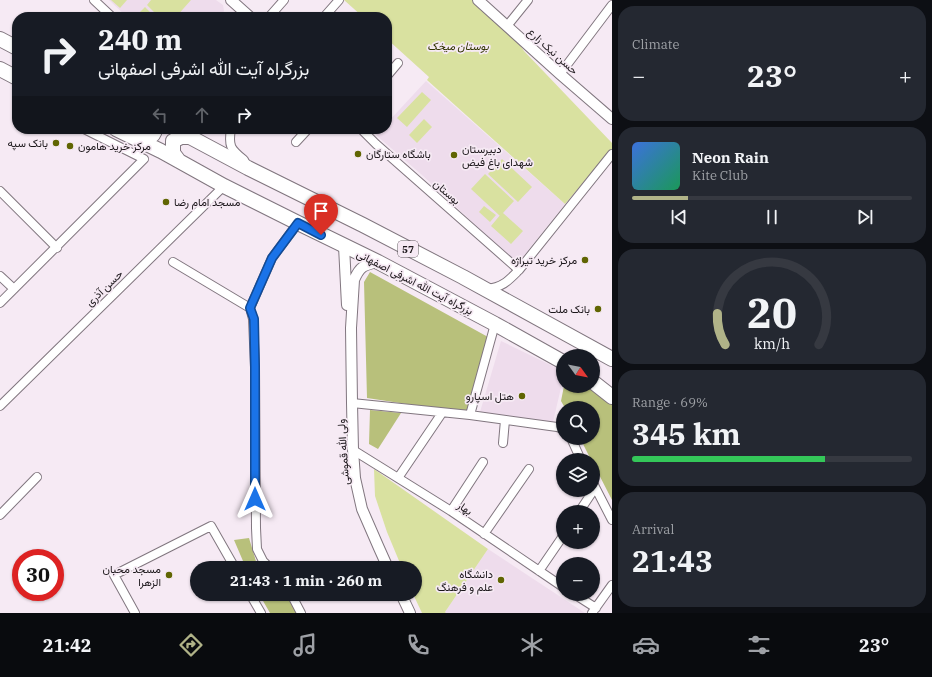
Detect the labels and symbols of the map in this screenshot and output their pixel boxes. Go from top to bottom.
street label: حسن نیک زارع [524,25,581,78]
park label: بوستان میخک [427,39,489,53]
place label: بانک سپه [7,136,48,151]
marker: بانک سپه [51,138,61,148]
place label: مرکز خرید هامون [78,139,151,153]
marker: مرکز خرید هامون [65,141,75,151]
place label: دبیرستان شهدای باغ فیض [462,142,533,170]
place label: باشگاه ستارگان [366,147,431,161]
marker: باشگاه ستارگان [353,149,363,159]
marker: دبیرستان شهدای باغ فیض [449,150,459,160]
street label: بوستان [431,176,463,208]
pin [304,194,338,235]
place label: مسجد امام رضا [174,195,241,210]
marker: مسجد امام رضا [161,197,171,207]
road number: 57 [398,241,418,257]
street label: بزرگراه آیت الله اشرفی اصفهانی [354,246,476,318]
place label: مرکز خرید تیراژه [511,253,577,267]
marker: مرکز خرید تیراژه [580,255,590,265]
street label: حسن آذری [82,267,126,309]
place label: بانک ملت [548,302,590,316]
marker: بانک ملت [593,304,603,314]
north arrow [556,349,600,393]
place label: هتل اسپارو [466,389,514,404]
marker: هتل اسپارو [517,391,527,401]
street label: ولی الله قموشی [334,418,352,486]
position arrow [234,478,276,520]
street label: بهار [454,497,475,518]
speed limit sign: 30 [12,549,64,601]
place label: مسجد محبان الزهرا [102,562,161,589]
place label: دانشگاه علم و فرهنگ [437,567,493,595]
marker: مسجد محبان الزهرا [164,570,174,580]
marker: دانشگاه علم و فرهنگ [496,575,506,585]

